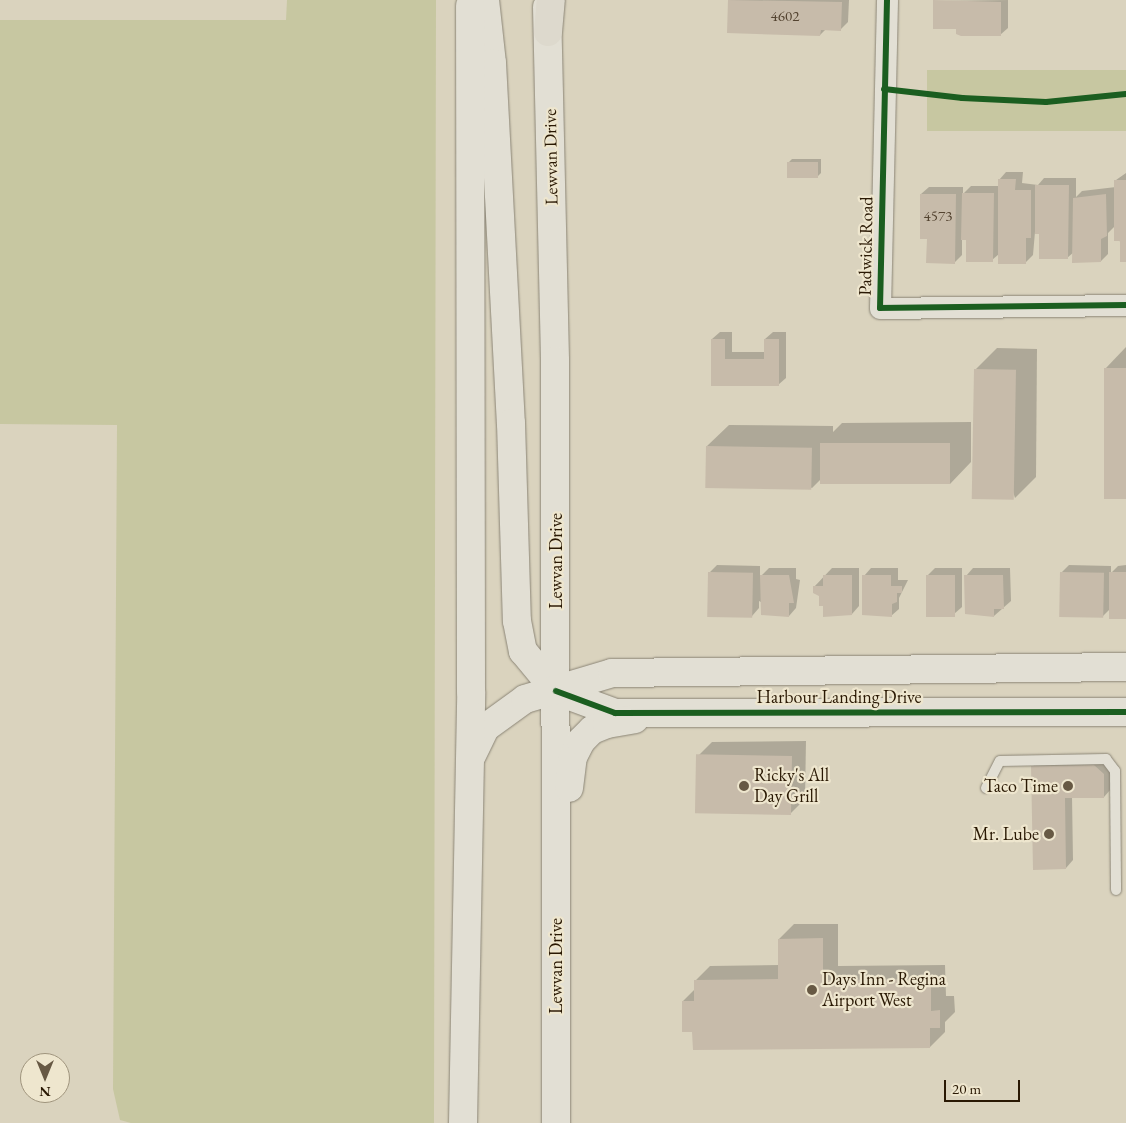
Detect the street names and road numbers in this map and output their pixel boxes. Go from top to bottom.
street label: Lewvan Drive [539,109,563,205]
street label: Padwick Road [854,196,878,296]
street label: Lewvan Drive [545,513,567,609]
street label: Harbour Landing Drive [756,686,922,708]
street label: Lewvan Drive [545,918,567,1014]

